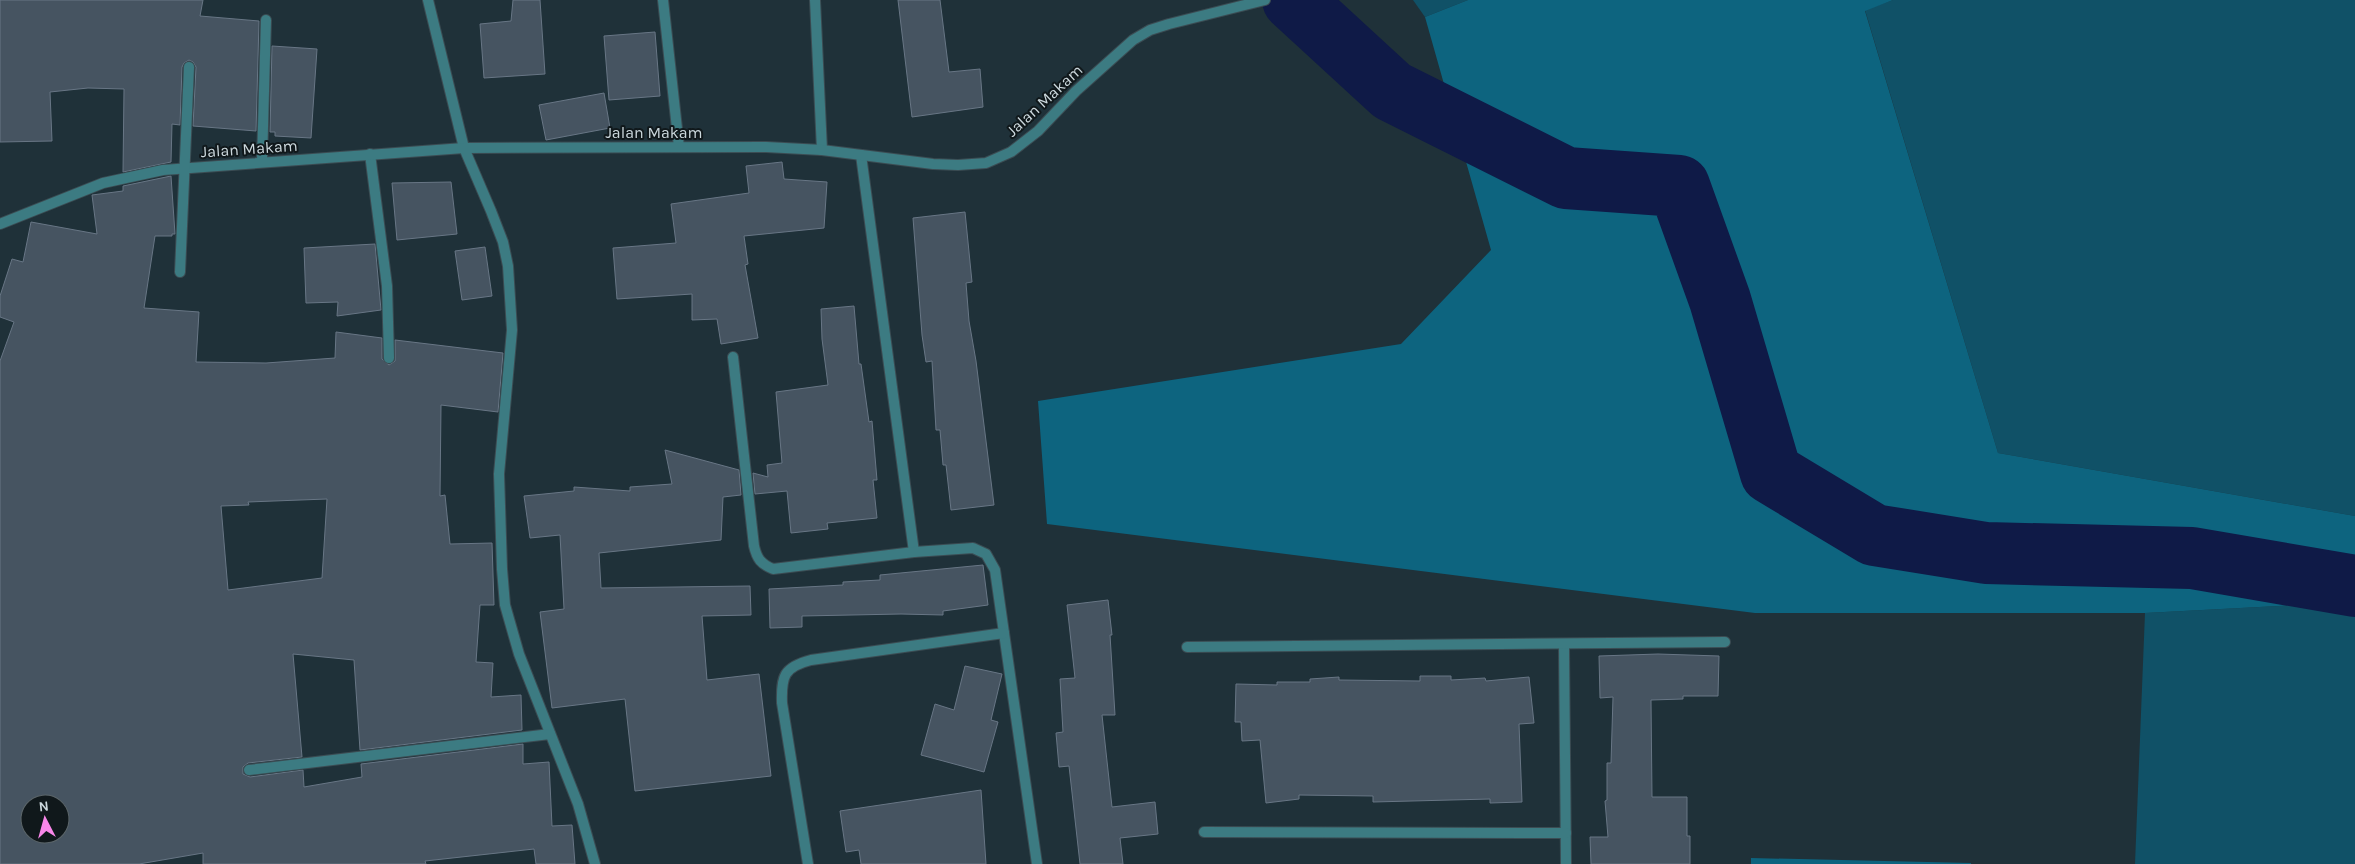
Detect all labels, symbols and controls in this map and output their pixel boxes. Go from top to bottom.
street label: Jalan Makam [1002,60,1086,140]
street label: Jalan Makam [605,123,703,142]
street label: Jalan Makam [200,136,298,161]
north arrow [20,794,70,844]
text: N [38,798,50,816]

